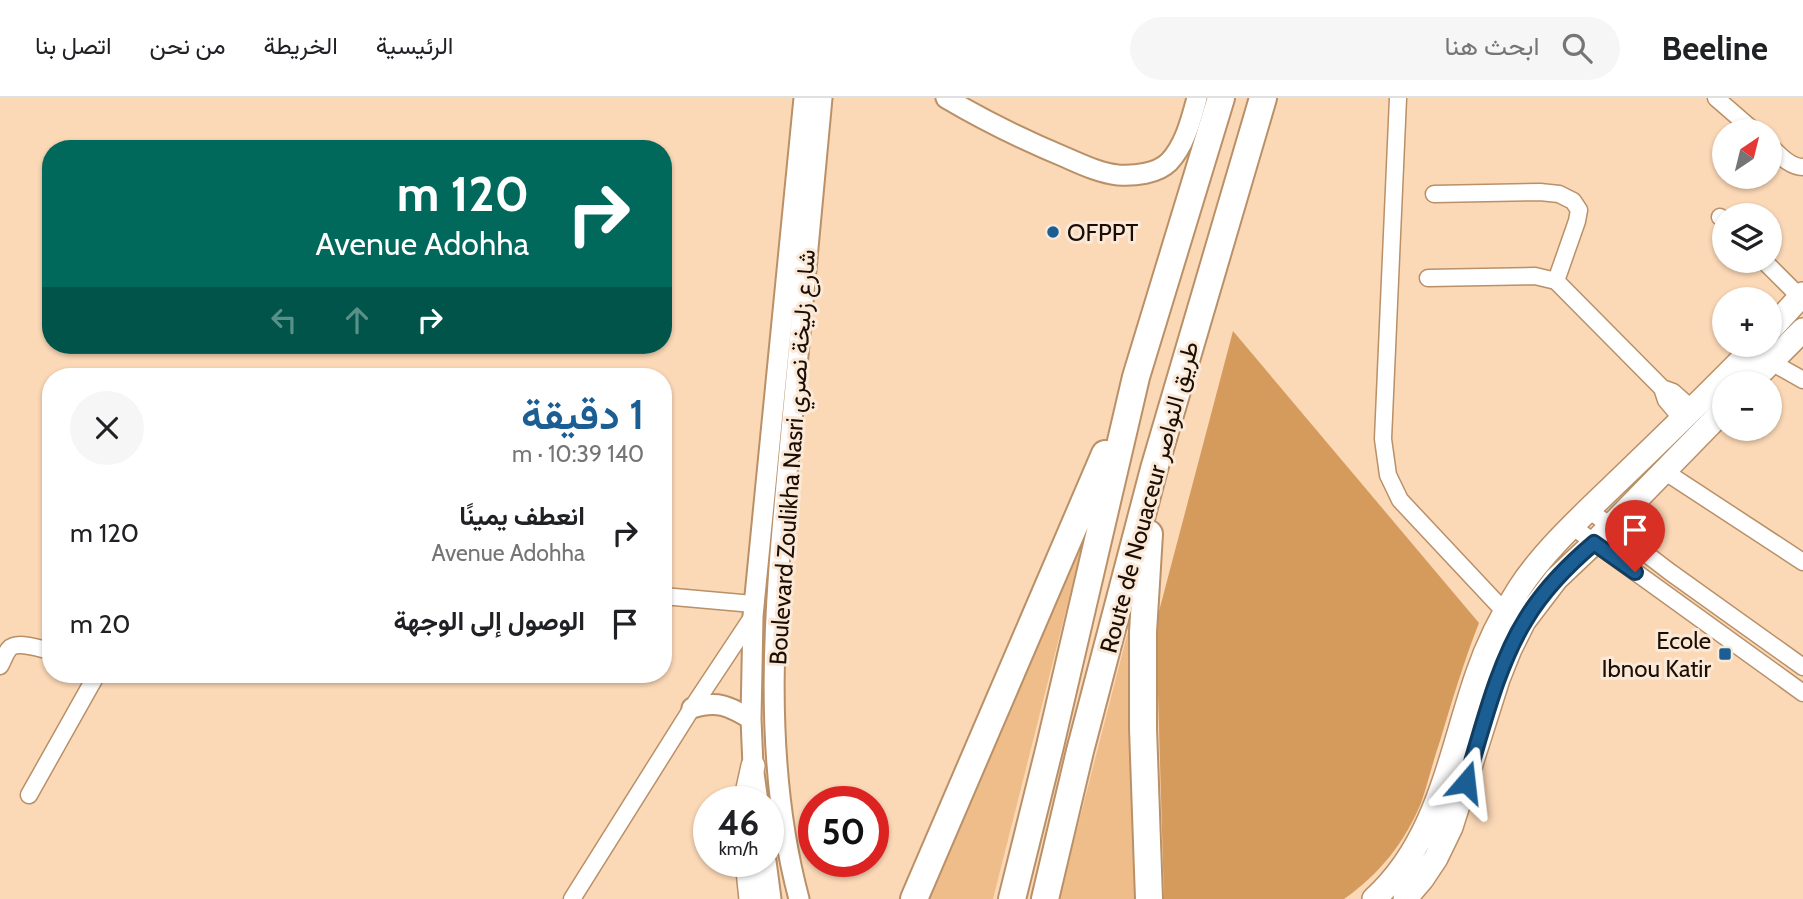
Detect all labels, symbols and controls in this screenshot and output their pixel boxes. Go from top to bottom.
search box [1130,17,1620,80]
text: Beeline [1662,28,1768,68]
icon: search [1558,29,1596,67]
text: ابحث هنا [1444,30,1540,62]
text: اتصل بنا [35,31,112,60]
text: من نحن [150,31,226,60]
text: الخريطة [264,31,338,60]
text: الرئيسية [376,31,453,60]
north arrow [1712,119,1782,189]
map controls [1712,119,1782,441]
text: 120 m [397,164,529,223]
icon: right [553,168,644,259]
button: layers [1712,203,1782,273]
place label: OFPPT [1067,218,1138,247]
text: Avenue Adohha [316,224,529,263]
marker: OFPPT [1045,224,1061,240]
street label: Boulevard Zoulikha Nasri شارع زليخة نصري [763,248,826,666]
button: + [1712,287,1782,357]
icon: left [265,301,303,339]
icon: ahead [338,301,376,339]
icon: right [411,301,449,339]
street label: Route de Nouaceur طريق النواصر [1093,338,1206,656]
button: − [1712,371,1782,441]
text: 1 دقيقة [521,388,644,440]
button: close [70,391,144,465]
text: 140 m · 10:39 [512,440,644,468]
text: انعطف يمينًا [459,500,585,532]
pin [1605,500,1665,572]
icon: arrive [1616,511,1654,549]
icon: right [606,514,644,552]
text: 120 m [70,517,139,549]
text: Avenue Adohha [432,539,585,567]
text: الوصول إلى الوجهة [394,605,585,637]
icon: arrive [606,605,644,643]
text: 20 m [70,608,130,640]
place label: Ecole Ibnou Katir [1602,626,1711,683]
marker: Ecole Ibnou Katir [1717,646,1733,662]
position arrow [1429,745,1503,819]
speed limit sign: 50 [798,786,889,877]
text: 46 [718,801,759,844]
text: km/h [719,838,758,860]

